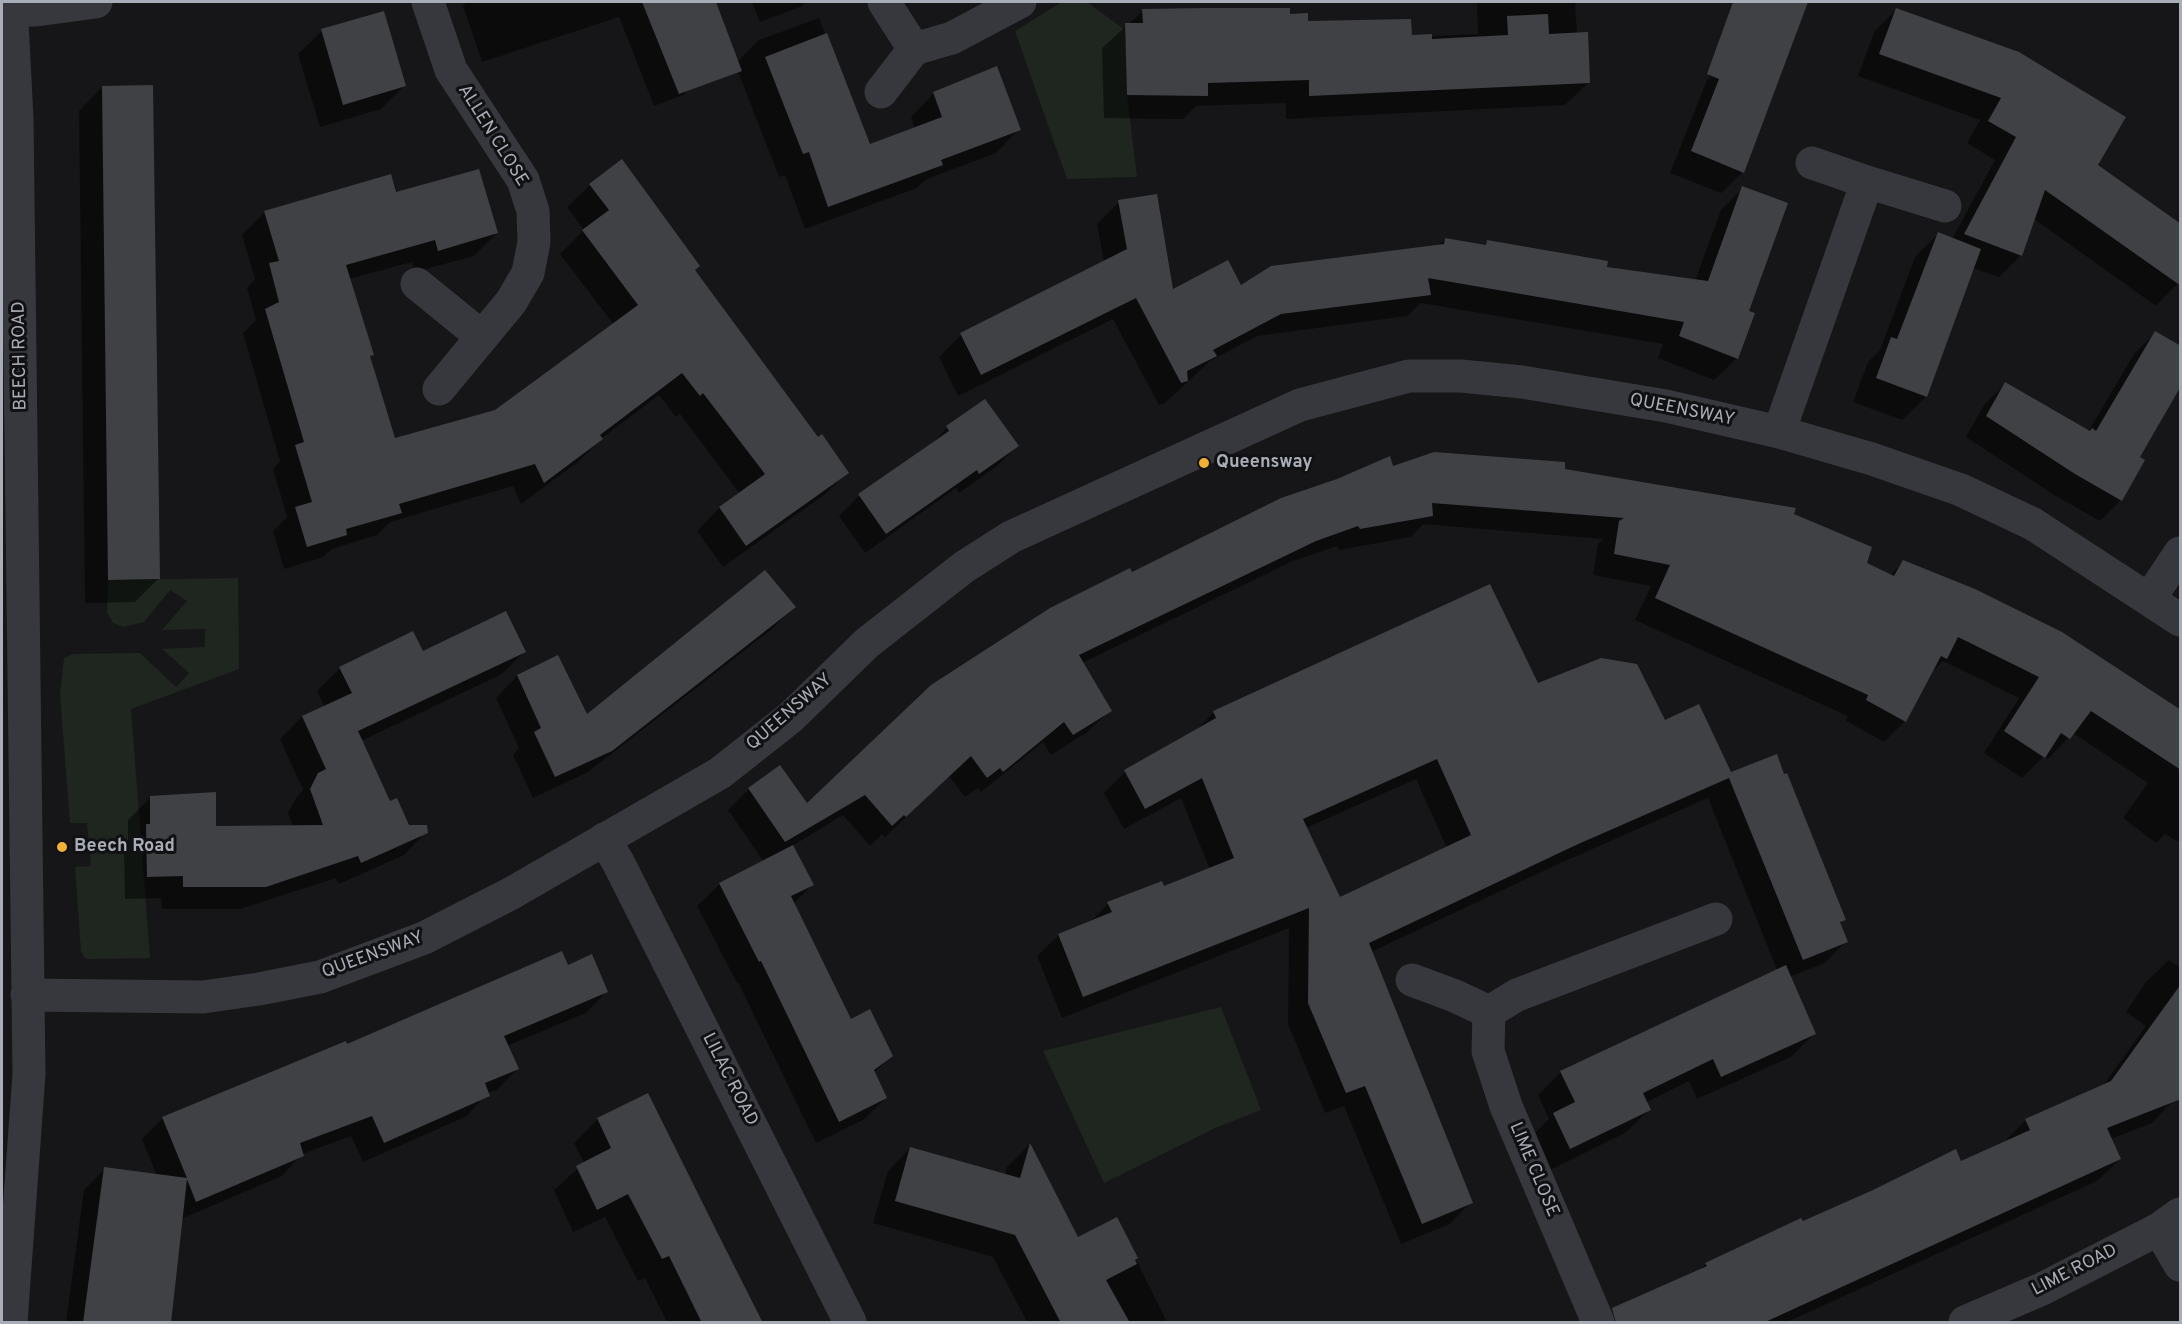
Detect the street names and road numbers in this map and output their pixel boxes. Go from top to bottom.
street label: ALLEN CLOSE [452,81,532,191]
street label: BEECH ROAD [9,301,33,411]
street label: QUEENSWAY [1628,390,1736,432]
street label: QUEENSWAY [743,670,837,756]
street label: QUEENSWAY [319,928,427,984]
street label: LILAC ROAD [696,1030,762,1130]
street label: LIME CLOSE [1503,1119,1563,1221]
street label: LIME ROAD [2029,1240,2121,1302]

